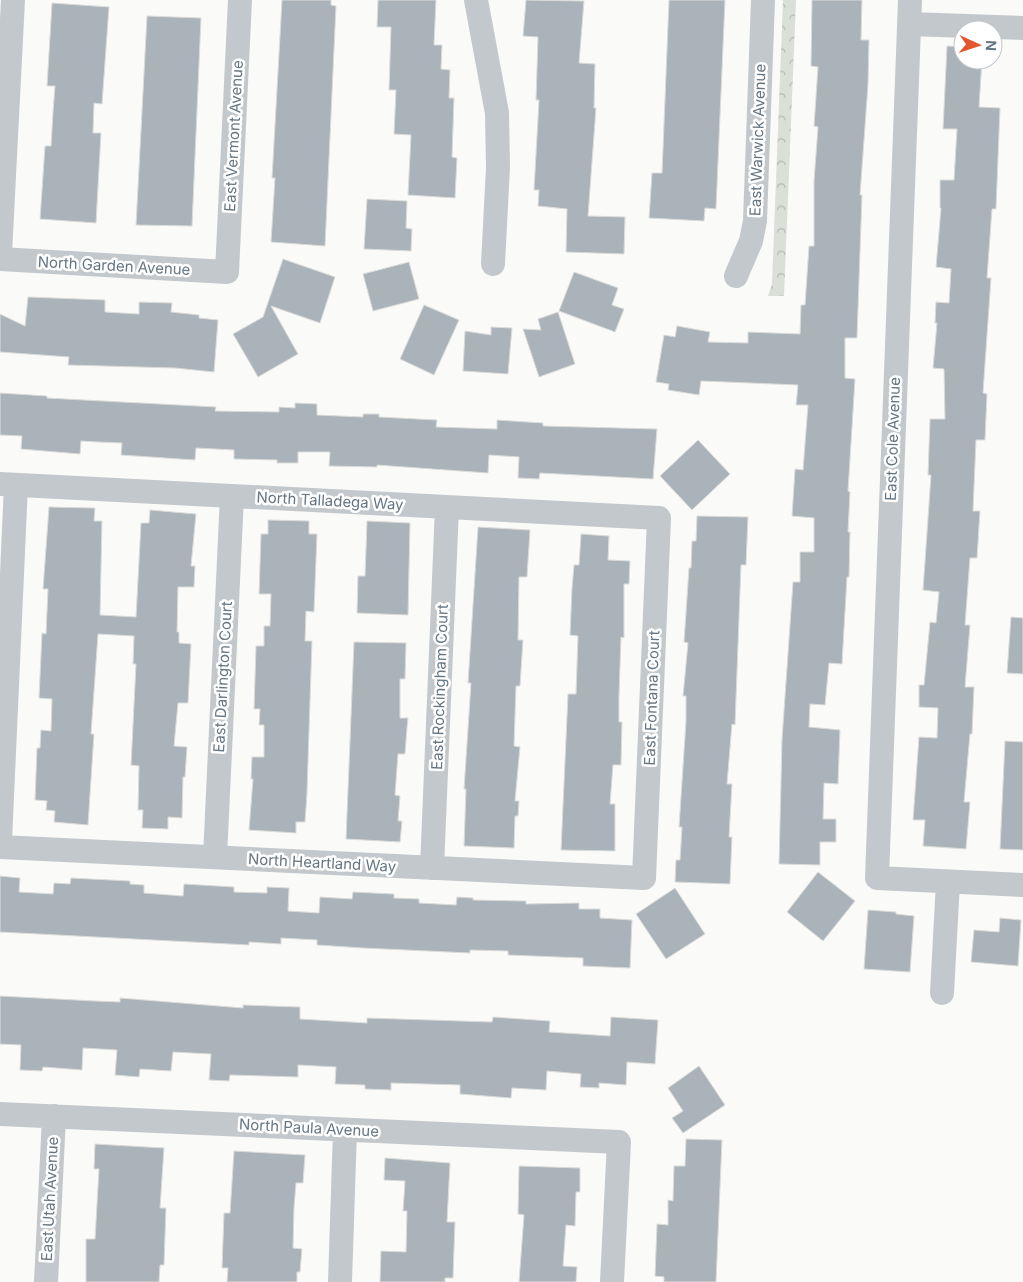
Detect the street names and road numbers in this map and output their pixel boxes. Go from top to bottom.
street label: East Vermont Avenue [220,60,247,212]
street label: East Warwick Avenue [745,64,770,216]
street label: North Garden Avenue [37,252,191,279]
street label: East Cole Avenue [881,377,904,501]
street label: North Talladega Way [256,487,405,514]
street label: East Darlington Court [209,601,236,753]
street label: East Rockingham Court [427,604,452,770]
street label: East Fontana Court [640,630,663,766]
street label: North Heartland Way [247,849,397,876]
street label: North Paula Avenue [239,1114,379,1141]
street label: East Utah Avenue [37,1136,62,1262]

